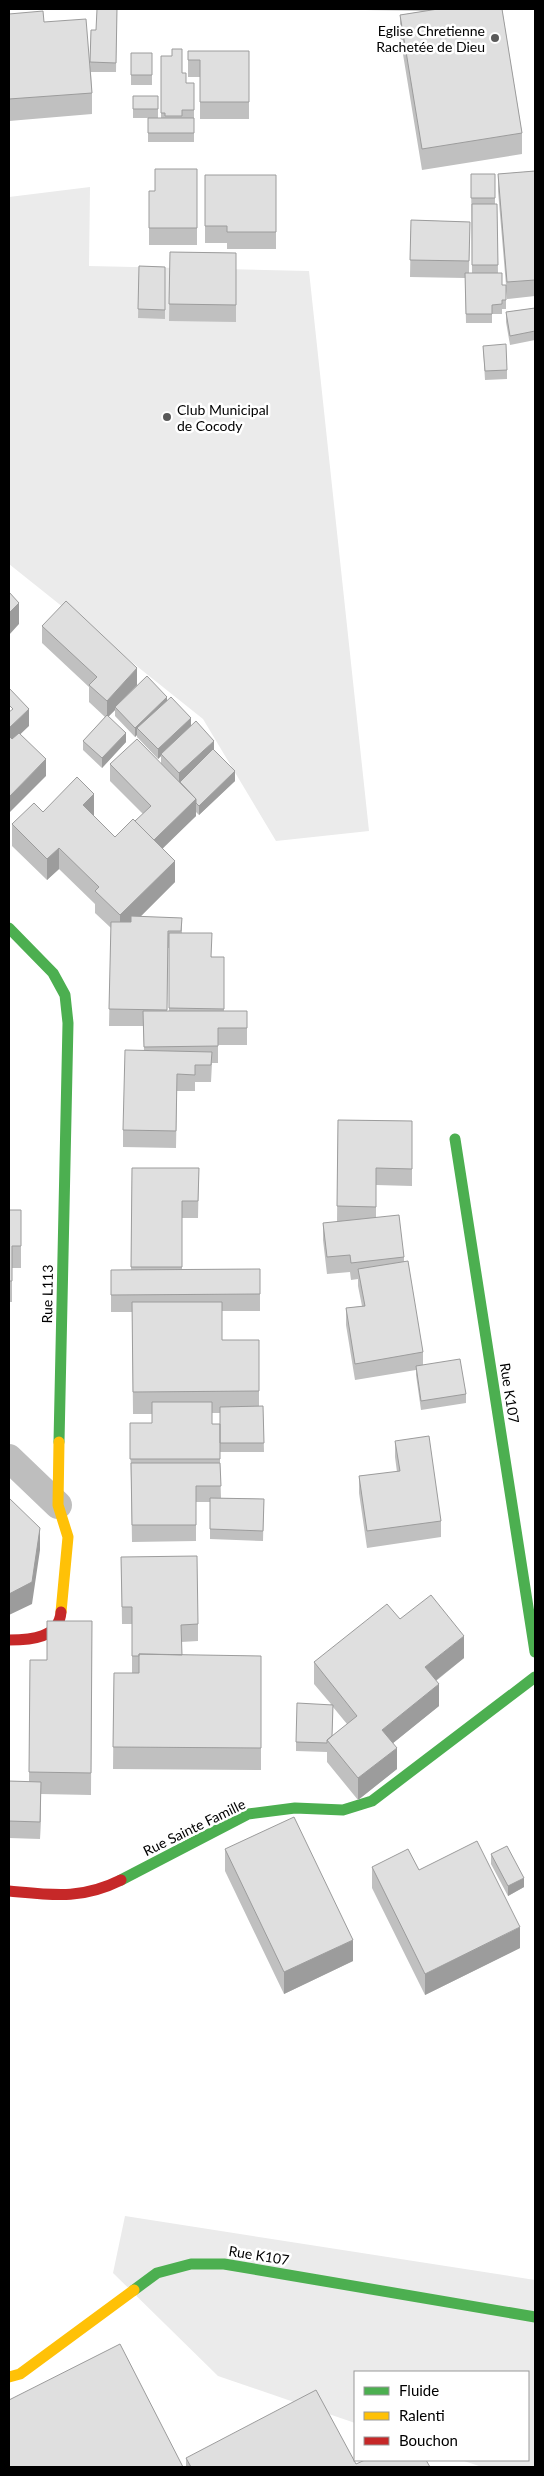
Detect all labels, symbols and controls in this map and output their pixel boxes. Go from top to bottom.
place label: Eglise Chretienne Rachetée de Dieu [376,22,485,55]
marker: Eglise Chretienne Rachetée de Dieu [489,32,501,44]
place label: Club Municipal de Cocody [177,401,269,434]
marker: Club Municipal de Cocody [161,411,173,423]
street label: Rue L113 [38,1264,56,1324]
street label: Rue K107 [497,1362,523,1424]
street label: Rue Sainte Famille [140,1795,248,1859]
street label: Rue K107 [228,2242,290,2268]
legend [354,2371,529,2461]
text: Fluide [399,2381,439,2399]
text: Ralenti [399,2406,445,2424]
text: Bouchon [399,2431,458,2449]

